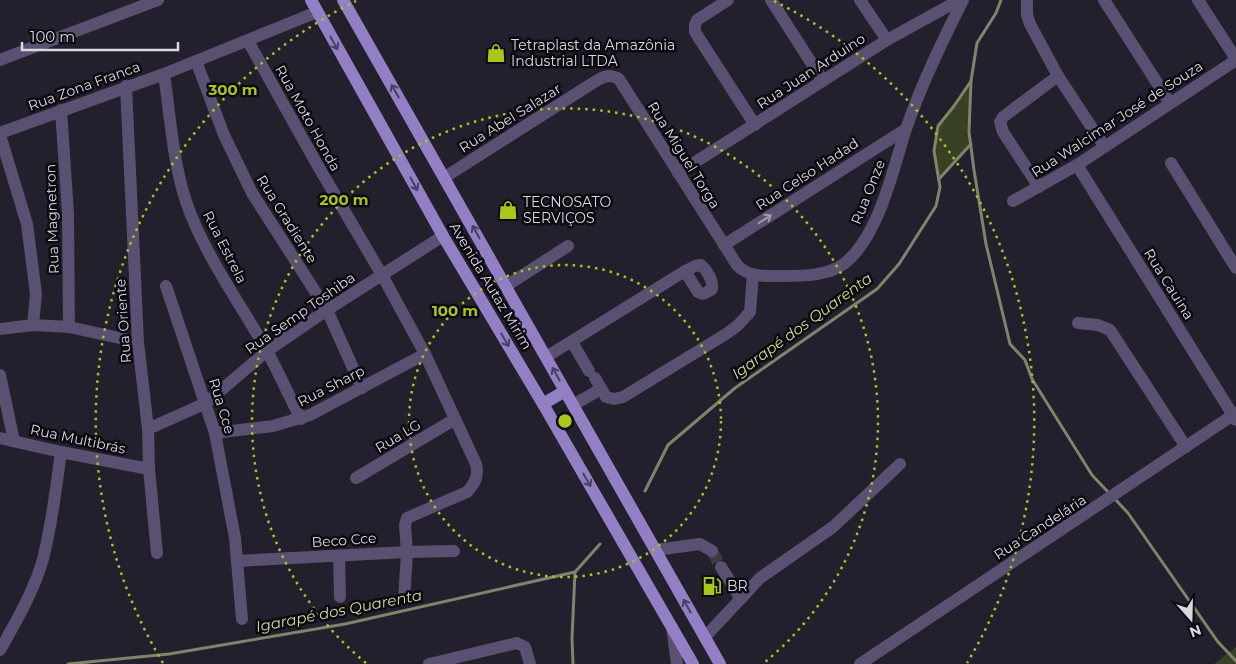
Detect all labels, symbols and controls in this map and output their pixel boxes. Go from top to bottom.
scale bar [22,20,179,52]
text: 100 m [30,27,75,46]
street label: Rua Juan Arduino [753,29,869,113]
one-way arrow [330,35,340,49]
place label: Tetraplast da Amazônia Industrial LTDA [511,36,675,70]
shop icon: Tetraplast da Amazônia Industrial LTDA [485,42,507,64]
street label: Rua Zona Franca [25,57,143,115]
street label: Rua Walcimar José de Souza [1028,57,1206,181]
street label: Rua Moto Honda [271,62,345,174]
street label: Rua Abel Salazar [456,79,565,157]
text: 300 m [207,80,258,99]
one-way arrow [390,84,400,98]
street label: Rua Miguel Torga [644,98,724,212]
street label: Rua Celso Hadad [752,134,862,214]
street label: Rua Onze [847,157,889,227]
street label: Rua Magnetron [41,164,63,274]
street label: Rua Gradiente [253,172,321,266]
one-way arrow [409,177,419,192]
text: 200 m [319,190,369,209]
place label: TECNOSATO SERVIÇOS [523,193,611,227]
shop icon: TECNOSATO SERVIÇOS [497,199,519,221]
street label: Rua Estrela [199,208,251,286]
one-way arrow [758,214,772,224]
street label: Avenida Autaz Mirim [446,219,536,353]
one-way arrow [471,225,480,240]
street label: Rua Cauina [1140,245,1198,323]
street label: Rua Semp Toshiba [241,268,359,358]
water label: Igarapé dos Quarenta [728,268,876,383]
street label: Rua Oriente [111,278,135,364]
text: 100 m [432,301,478,320]
one-way arrow [500,332,510,346]
street label: Rua Sharp [294,361,368,411]
one-way arrow [550,367,560,381]
street label: Rua Cce [205,376,239,436]
centre of rings [556,412,574,430]
street label: Rua LG [372,415,424,457]
street label: Rua Multibrás [29,420,127,458]
one-way arrow [582,472,592,487]
street label: Rua Candelária [990,490,1090,564]
street label: Beco Cce [311,529,377,551]
fuel station icon: BR [701,575,723,597]
place label: BR [727,577,748,595]
water label: Igarapé dos Quarenta [254,585,424,636]
north arrow [1166,594,1216,644]
one-way arrow [682,600,692,614]
text: N [1187,621,1204,642]

